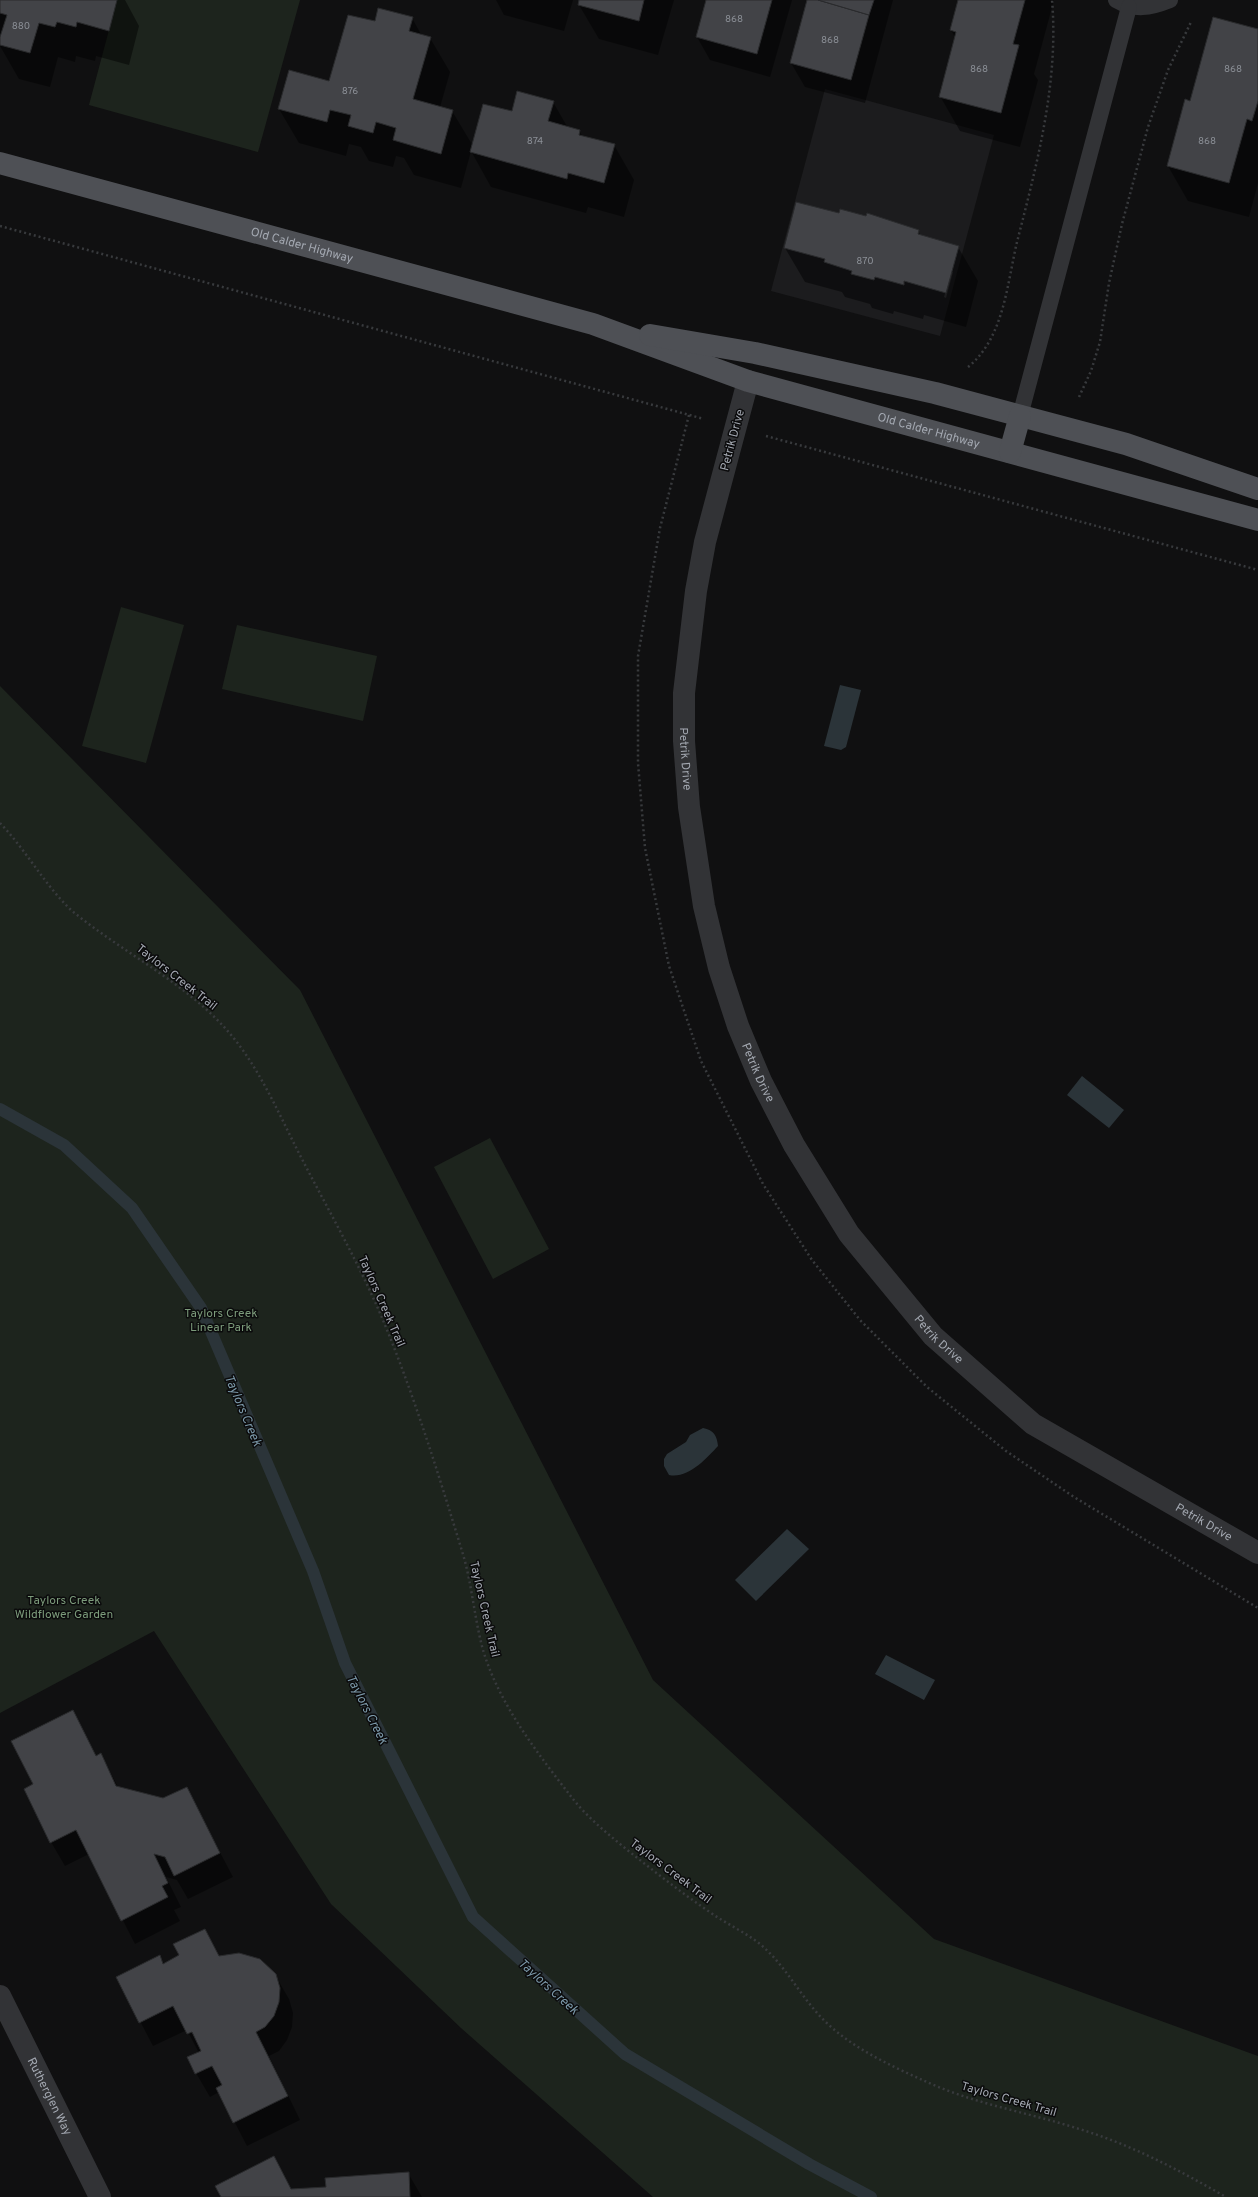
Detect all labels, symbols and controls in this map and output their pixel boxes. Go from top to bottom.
house number: 868 [725,13,743,26]
house number: 880 [12,20,30,33]
house number: 868 [821,34,839,47]
house number: 868 [970,63,988,76]
house number: 868 [1224,63,1242,76]
house number: 876 [342,85,358,98]
house number: 874 [527,135,543,148]
house number: 868 [1198,135,1216,148]
street label: Old Calder Highway [249,224,355,268]
house number: 870 [856,255,874,268]
street label: Petrik Drive [717,408,749,473]
street label: Old Calder Highway [875,410,982,453]
street label: Petrik Drive [675,727,695,791]
street label: Taylors Creek Trail [133,941,220,1014]
street label: Petrik Drive [737,1041,778,1105]
street label: Taylors Creek Trail [354,1253,408,1350]
park label: Taylors Creek Linear Park [184,1306,258,1336]
street label: Petrik Drive [910,1312,966,1368]
water label: Taylors Creek [220,1373,265,1449]
street label: Petrik Drive [1172,1500,1235,1546]
street label: Taylors Creek Trail [465,1559,503,1659]
park label: Taylors Creek Wildflower Garden [15,1593,113,1623]
water label: Taylors Creek [342,1672,391,1748]
street label: Taylors Creek Trail [626,1836,715,1908]
water label: Taylors Creek [514,1956,582,2019]
street label: Rutherglen Way [23,2055,75,2138]
street label: Taylors Creek Trail [959,2079,1058,2121]

